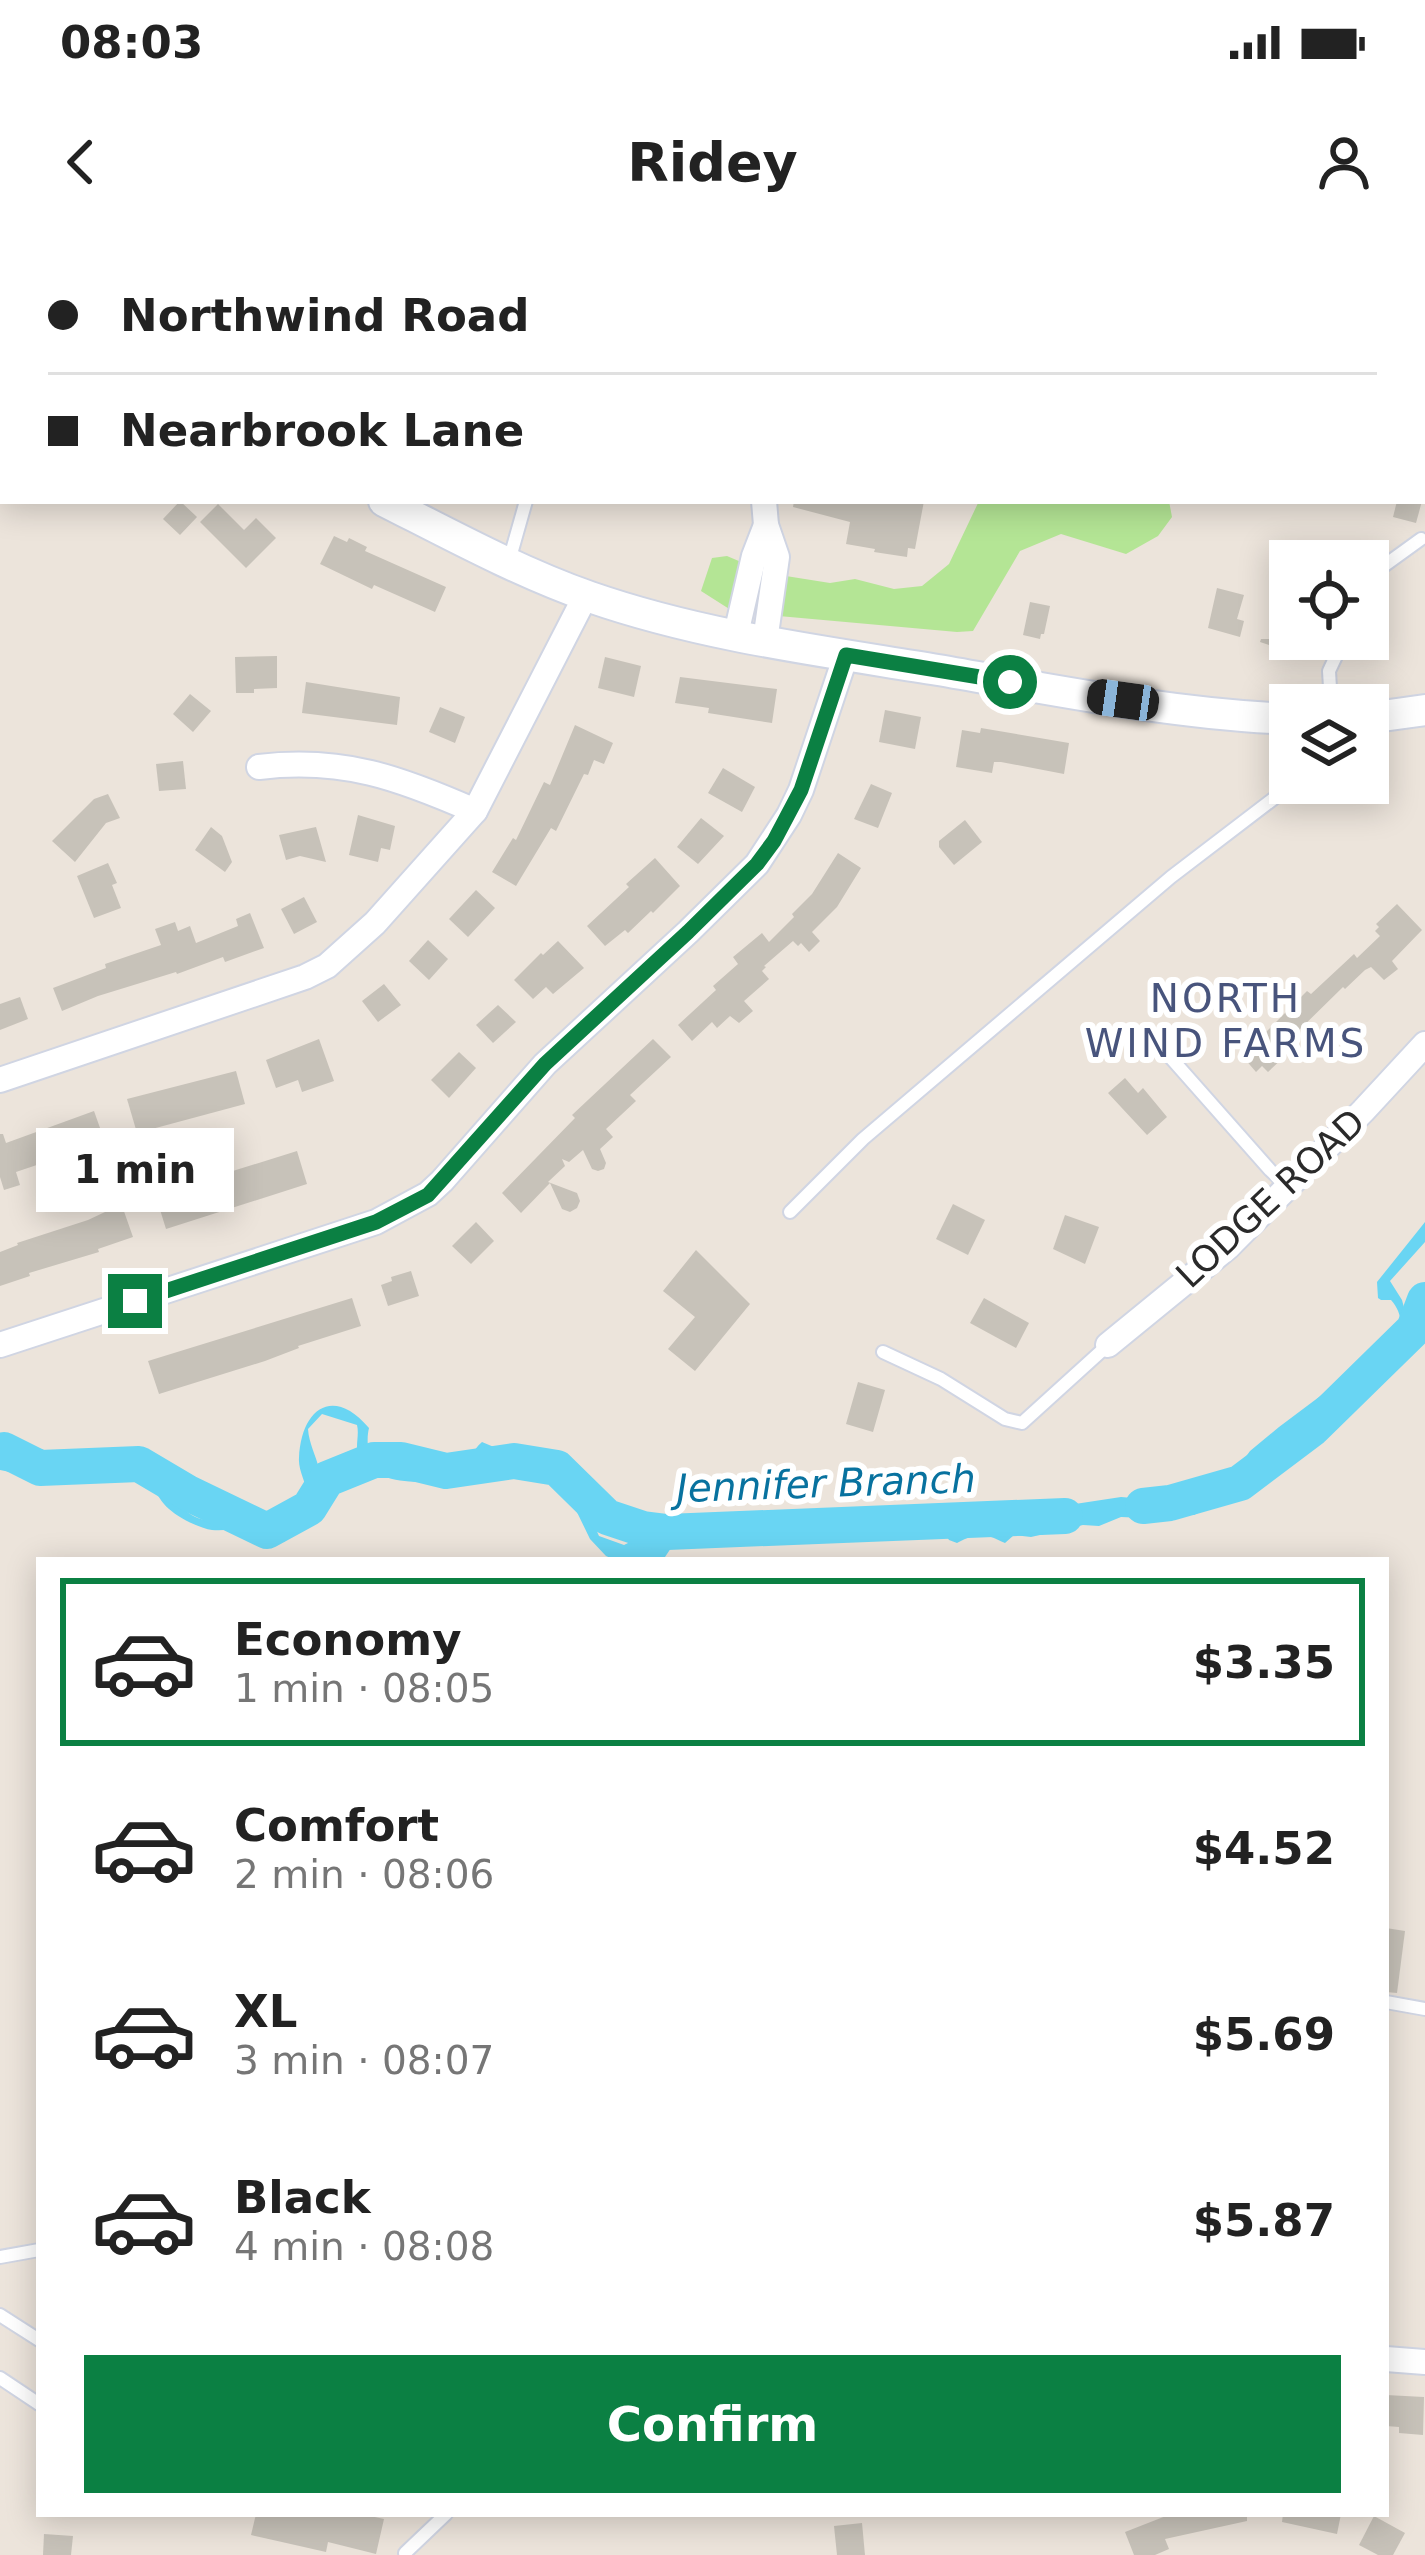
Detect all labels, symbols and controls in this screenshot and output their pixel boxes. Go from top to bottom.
text: 08:03 [60,16,203,69]
icon: back [48,129,114,195]
icon: person [1311,129,1377,195]
text: Ridey [627,131,798,194]
text: Northwind Road [120,289,529,342]
text: Nearbrook Lane [120,404,524,457]
map controls [1269,540,1389,804]
button: locate [1269,540,1389,660]
route start [983,655,1037,709]
car [1085,677,1161,723]
button: layers [1269,684,1389,804]
district label: NORTH WIND FARMS [1085,976,1367,1066]
street label: LODGE ROAD [1168,1101,1373,1296]
callout: 1 min [36,1127,234,1211]
text: 1 min [74,1147,196,1192]
route end [108,1274,162,1328]
water label: Jennifer Branch [669,1456,976,1511]
icon: car [90,1608,198,1716]
text: Economy [234,1613,462,1666]
text: $3.35 [1193,1636,1335,1689]
text: 1 min · 08:05 [234,1666,494,1711]
icon: car [90,1794,198,1902]
text: Comfort [234,1799,439,1852]
text: $4.52 [1193,1822,1335,1875]
text: 2 min · 08:06 [234,1852,494,1897]
icon: car [90,1980,198,2088]
text: XL [234,1985,297,2038]
text: $5.69 [1193,2008,1335,2061]
text: 3 min · 08:07 [234,2038,494,2083]
icon: car [90,2166,198,2274]
text: Black [234,2171,371,2224]
text: $5.87 [1193,2194,1335,2247]
text: 4 min · 08:08 [234,2224,494,2269]
button: Confirm [84,2355,1341,2493]

